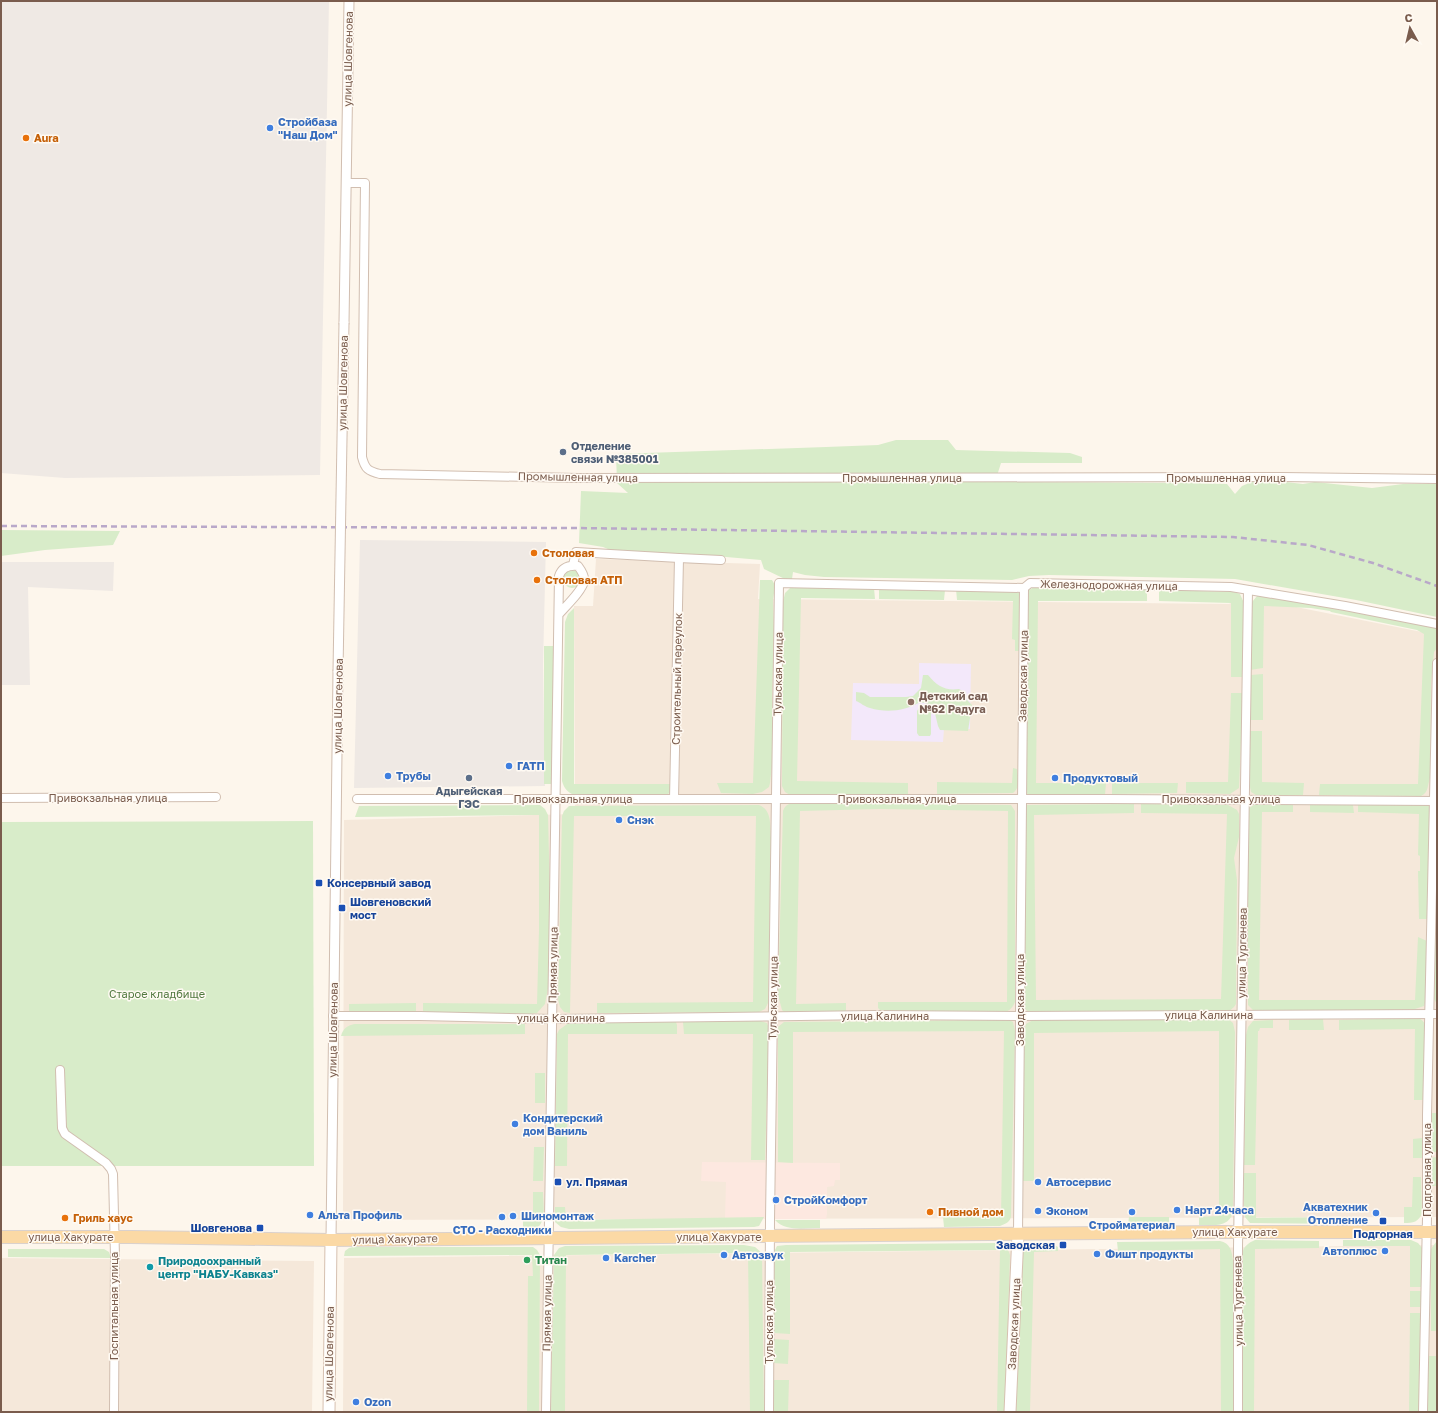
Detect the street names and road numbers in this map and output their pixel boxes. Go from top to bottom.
street label: улица Шовгенова [340,11,355,107]
street label: улица Шовгенова [335,335,350,431]
street label: Промышленная улица [518,469,638,484]
street label: Промышленная улица [842,471,962,484]
street label: Промышленная улица [1166,471,1286,484]
street label: Железнодорожная улица [1040,577,1178,592]
street label: Строительный переулок [669,612,684,745]
street label: Заводская улица [1015,630,1030,722]
street label: Тульская улица [770,632,785,716]
street label: улица Шовгенова [330,658,345,754]
street label: Привокзальная улица [48,791,168,804]
street label: Привокзальная улица [513,792,633,805]
street label: Привокзальная улица [837,792,957,805]
street label: Привокзальная улица [1161,792,1281,805]
street label: улица Тургенева [1234,908,1249,998]
street label: Прямая улица [545,927,560,1003]
street label: Заводская улица [1013,954,1026,1046]
street label: Тульская улица [765,956,780,1040]
street label: улица Шовгенова [325,982,340,1078]
street label: улица Калинина [1165,1008,1253,1021]
street label: улица Калинина [841,1009,929,1022]
street label: улица Калинина [517,1011,605,1024]
street label: Подгорная улица [1420,1123,1433,1217]
street label: улица Хакурате [1192,1225,1278,1238]
street label: улица Хакурате [28,1230,114,1243]
street label: улица Хакурате [676,1230,762,1243]
street label: улица Хакурате [352,1231,438,1246]
street label: Госпитальная улица [107,1252,120,1360]
street label: улица Тургенева [1230,1256,1245,1346]
street label: Прямая улица [539,1275,554,1351]
street label: Заводская улица [1005,1278,1022,1370]
street label: Тульская улица [762,1280,775,1364]
street label: улица Шовгенова [321,1306,336,1402]

